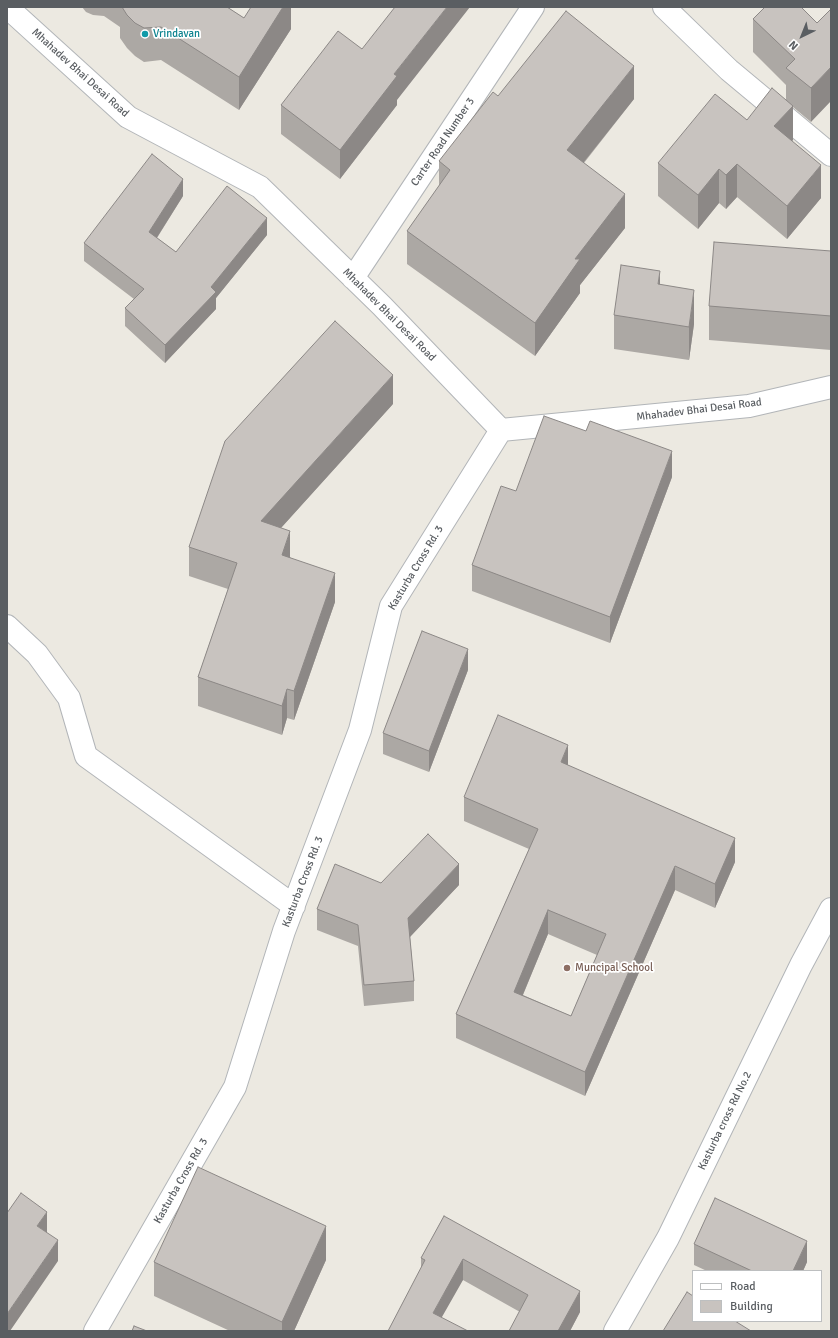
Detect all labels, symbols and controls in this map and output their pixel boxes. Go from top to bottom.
north arrow [782,16,822,56]
street label: Mhahadev Bhai Desai Road [29,26,131,120]
place label: Vrindavan [153,27,200,41]
marker: Vrindavan [140,29,150,39]
text: N [786,38,801,53]
street label: Carter Road Number 3 [408,95,478,189]
street label: Mhahadev Bhai Desai Road [340,266,438,364]
street label: Mhahadev Bhai Desai Road [636,396,762,424]
street label: Kasturba Cross Rd. 3 [386,523,446,613]
street label: Kasturba Cross Rd. 3 [280,835,326,929]
place label: Muncipal School [575,961,653,975]
marker: Muncipal School [562,963,572,973]
street label: Kasturba cross Rd No.2 [695,1070,755,1172]
street label: Kasturba Cross Rd. 3 [151,1136,211,1226]
legend [692,1270,822,1322]
text: Road [730,1279,756,1294]
text: Building [730,1299,773,1314]

